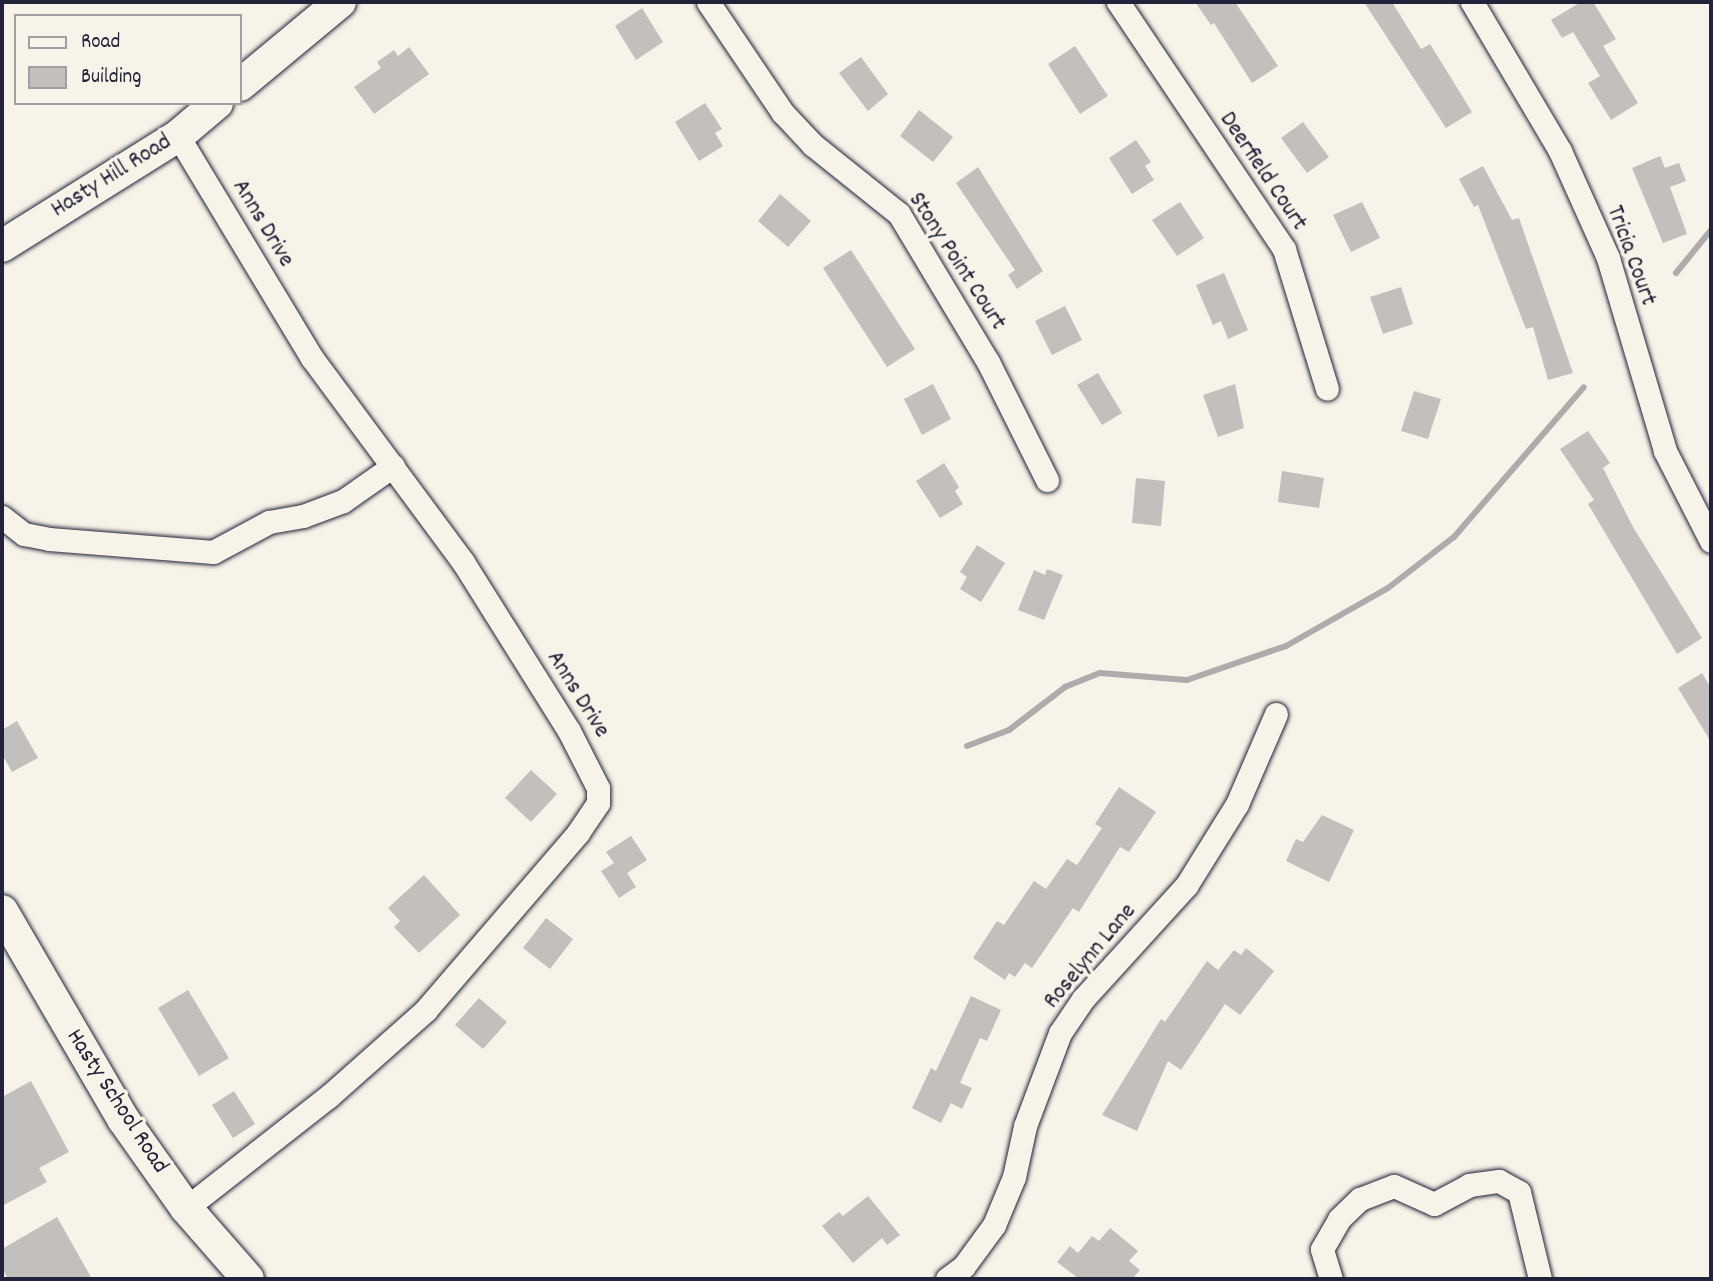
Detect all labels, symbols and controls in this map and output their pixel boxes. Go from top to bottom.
legend [14,14,242,105]
text: Road [81,28,120,58]
text: Building [81,63,141,93]
street label: Deerfield Court [1212,107,1312,237]
street label: Hasty Hill Road [47,129,177,225]
street label: Anns Drive [225,175,299,273]
street label: Stony Point Court [901,188,1011,336]
street label: Tricia Court [1599,202,1661,310]
street label: Anns Drive [539,646,615,744]
street label: Roselynn Lane [1039,898,1143,1016]
street label: Hasty School Road [59,1024,173,1180]

